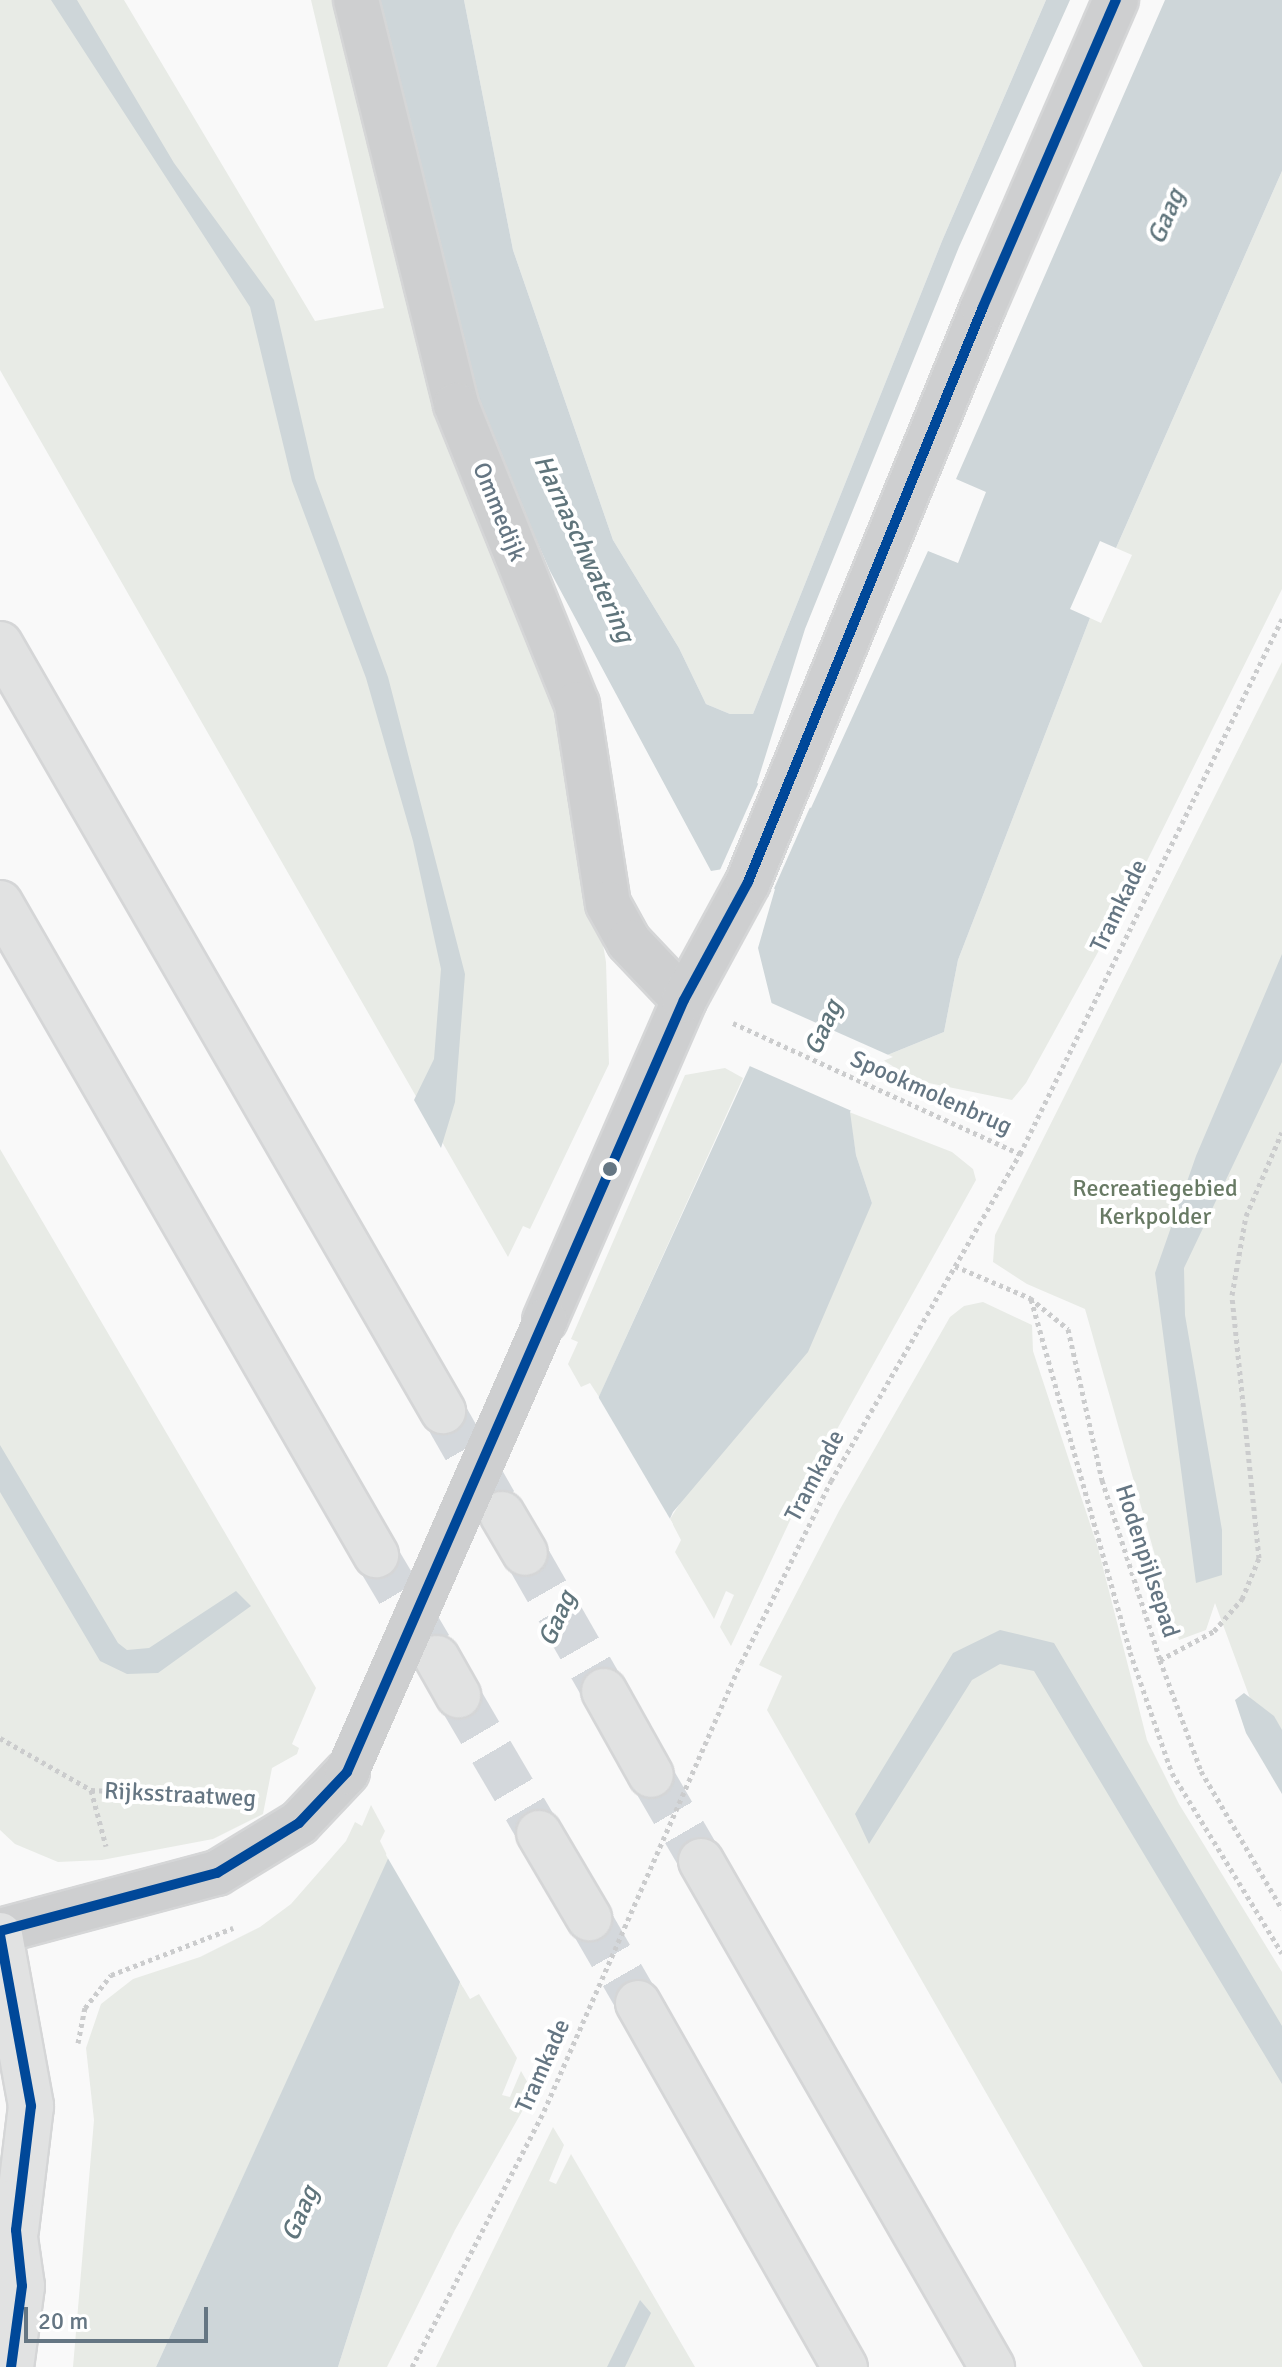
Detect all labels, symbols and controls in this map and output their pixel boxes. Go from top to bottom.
water label: Gaag [1142,185,1192,249]
water label: Harnaschwatering [526,450,640,648]
street label: Ommedijk [466,458,532,566]
street label: Tramkade [1084,855,1154,957]
water label: Gaag [798,996,850,1060]
street label: Spookmolenbrug [846,1044,1016,1142]
unlabelled marker [602,1161,618,1177]
park label: Recreatiegebied Kerkpolder [1072,1175,1238,1231]
street label: Tramkade [779,1425,851,1527]
street label: Hodenpijlsepad [1109,1481,1185,1641]
water label: Gaag [532,1587,584,1651]
street label: Rijksstraatweg [103,1777,257,1813]
street label: Tramkade [510,2015,576,2117]
water label: Gaag [276,2182,326,2246]
scale bar [28,2291,212,2341]
text: 20 m [38,2306,88,2336]

